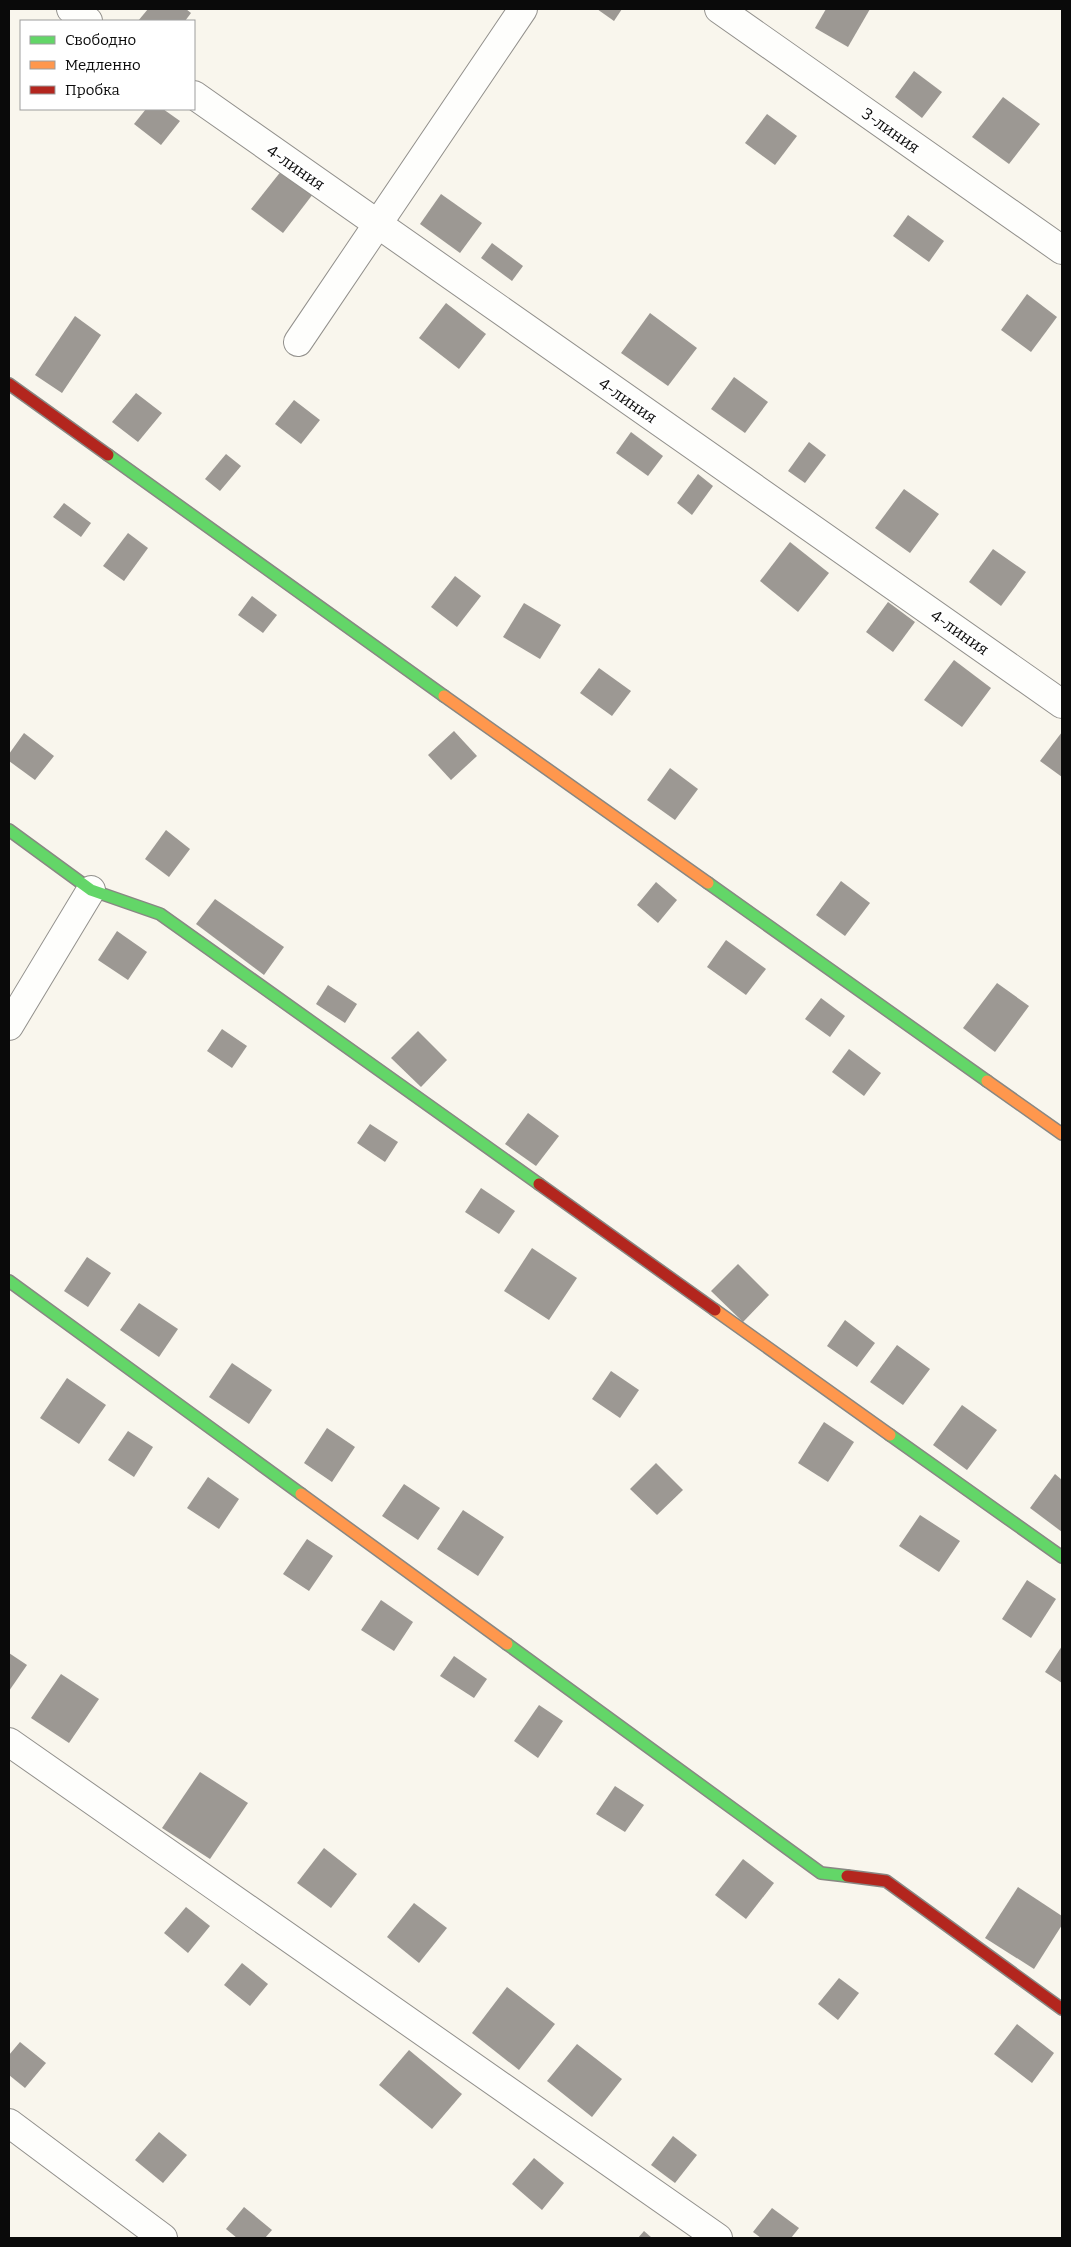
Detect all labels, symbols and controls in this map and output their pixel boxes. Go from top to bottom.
legend [20,20,195,110]
text: Свободно [65,31,136,49]
text: Медленно [65,56,141,74]
text: Пробка [65,81,120,99]
street label: 3-линия [858,104,923,157]
street label: 4-линия [263,141,328,194]
street label: 4-линия [595,374,660,427]
street label: 4-линия [927,606,992,659]

